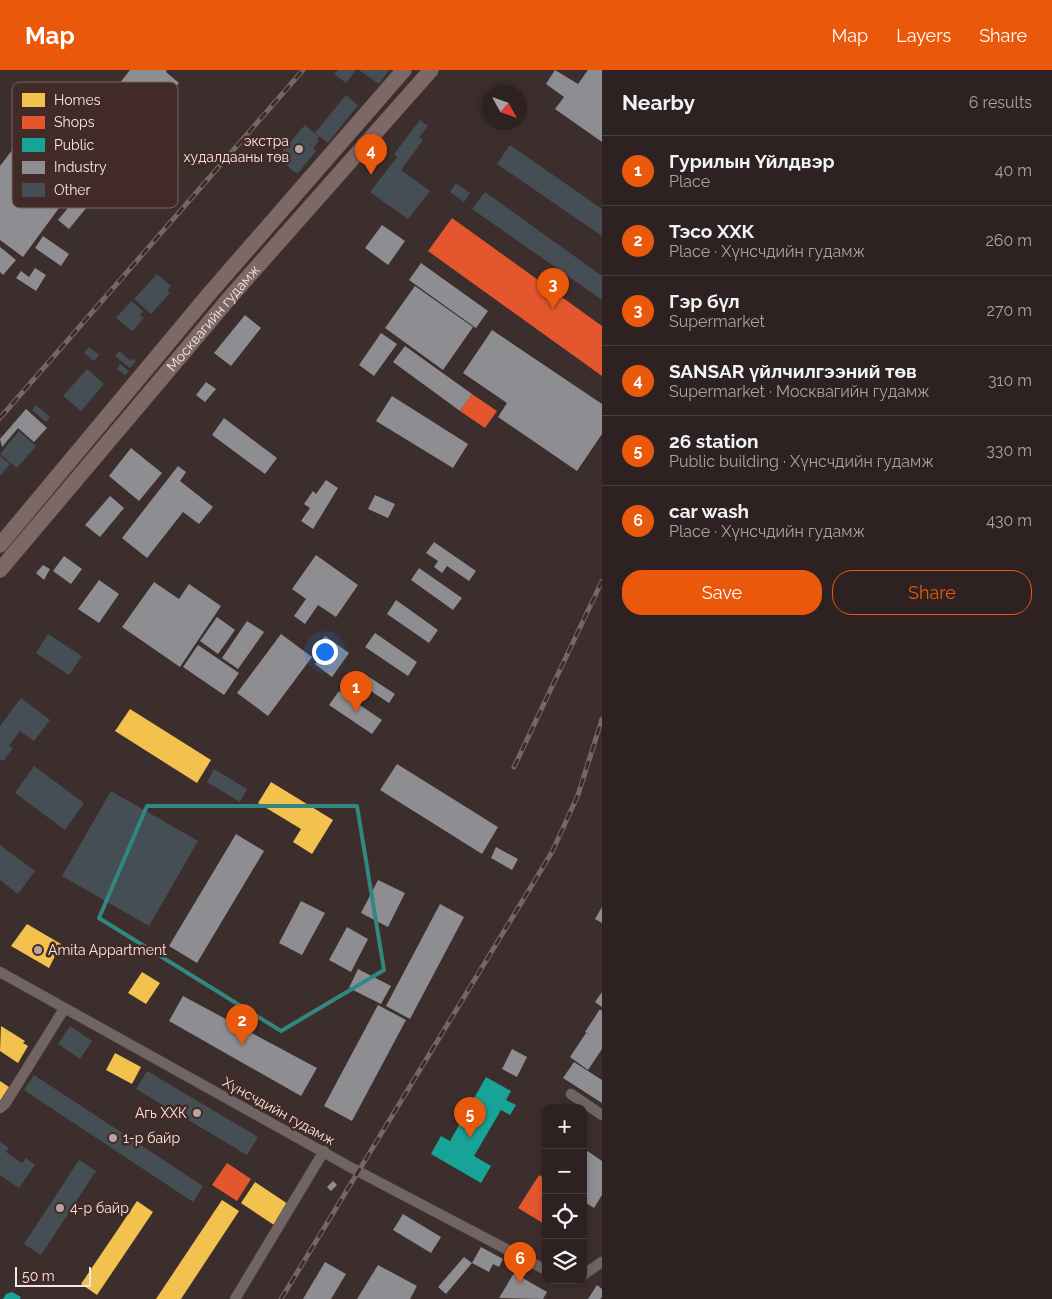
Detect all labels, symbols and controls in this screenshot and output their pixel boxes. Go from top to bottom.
text: Map [25,21,75,50]
text: Map [832,25,868,46]
text: Layers [896,25,951,46]
text: Share [979,25,1027,46]
legend [12,82,178,208]
north arrow [482,85,527,130]
text: Nearby [622,90,695,115]
text: Homes [54,92,101,108]
text: 6 results [969,93,1032,112]
text: Shops [54,114,95,130]
place label: экстра худалдааны төв [184,133,289,165]
pin: 4 [355,134,387,175]
text: Public [54,137,95,153]
marker: экстра худалдааны төв [293,143,305,155]
text: Гурилын Үйлдвэр [669,150,834,172]
text: Industry [54,159,107,175]
text: 1 [634,161,642,180]
text: 40 m [995,161,1032,180]
text: Place [669,172,710,191]
text: Other [54,182,91,198]
text: Тэсо ХХК [669,220,755,242]
text: 2 [633,231,643,250]
text: 260 m [985,231,1032,250]
text: Place · Хүнсчдийн гудамж [669,242,865,261]
street label: Москвагийн гудамж [163,262,263,374]
pin: 3 [537,268,569,309]
text: Гэр бүл [669,290,740,312]
text: 3 [634,301,642,320]
text: 270 m [987,301,1032,320]
text: Supermarket [669,312,765,331]
text: SANSAR үйлчилгээний төв [669,360,917,382]
text: 4 [633,371,643,390]
text: 310 m [988,371,1032,390]
text: Supermarket · Москвагийн гудамж [669,382,930,401]
text: 26 station [669,430,758,452]
text: 5 [634,441,642,460]
text: 330 m [986,441,1032,460]
text: Public building · Хүнсчдийн гудамж [669,452,934,471]
text: car wash [669,500,749,522]
text: 6 [633,511,643,530]
text: 430 m [986,511,1032,530]
text: Place · Хүнсчдийн гудамж [669,522,865,541]
button: Save [622,570,822,615]
button: Share [832,570,1032,615]
your location [312,639,338,665]
pin: 1 [340,671,372,712]
place label: Amita Appartment [48,942,167,958]
marker: Amita Appartment [32,944,44,956]
pin: 2 [226,1004,258,1045]
street label: Хүнсчдийн гудамж [220,1074,338,1148]
pin: 5 [454,1097,486,1138]
map controls [542,1104,587,1284]
button: + [542,1104,587,1149]
place label: Агь ХХК [135,1105,187,1121]
marker: Агь ХХК [191,1107,203,1119]
place label: 1-р байр [123,1130,180,1146]
marker: 1-р байр [107,1132,119,1144]
button: − [542,1149,587,1194]
button: locate [542,1194,587,1239]
place label: 4-р байр [70,1200,129,1216]
marker: 4-р байр [54,1202,66,1214]
button: layers [542,1239,587,1284]
pin: 6 [504,1242,536,1283]
scale bar [15,1264,91,1287]
text: 50 m [22,1268,55,1284]

